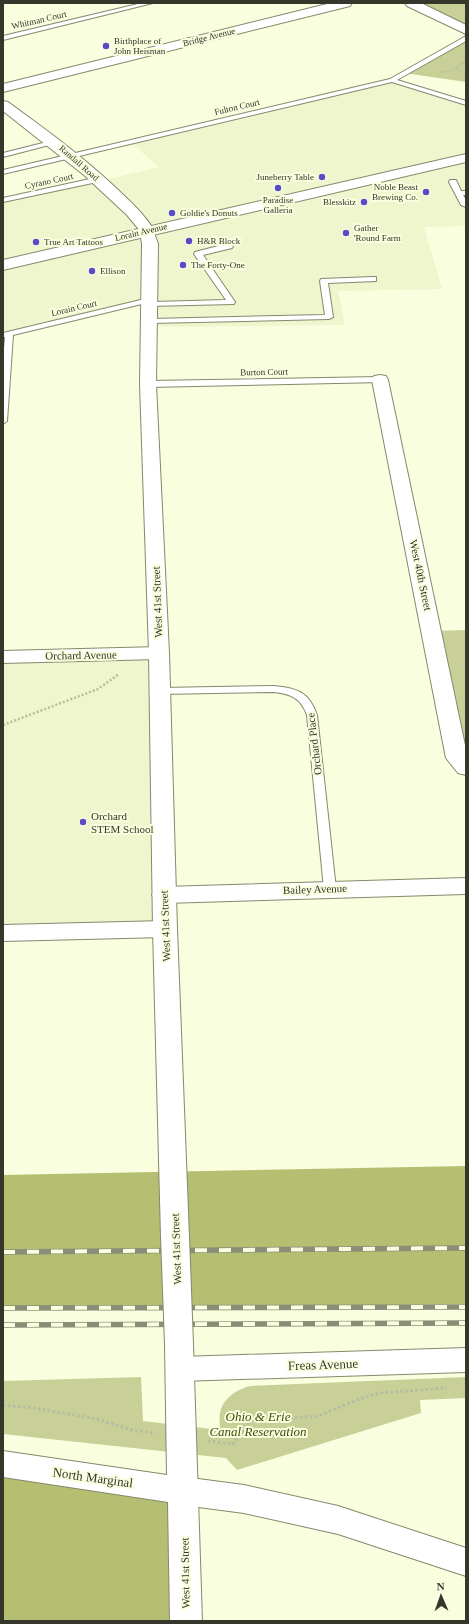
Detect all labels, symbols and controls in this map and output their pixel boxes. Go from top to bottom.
street label: Whitman Court [10,9,68,31]
street label: Bridge Avenue [182,26,236,48]
place label: Birthplace of John Heisman [114,36,166,56]
marker: Birthplace of John Heisman [101,41,111,51]
street label: Fulton Court [213,97,261,117]
street label: Randall Road [57,143,101,183]
street label: Cyrano Court [24,171,75,191]
place label: Juneberry Table [257,172,314,182]
marker: Juneberry Table [317,172,327,182]
place label: Noble Beast Brewing Co. [372,182,418,202]
marker: Paradise Galleria [273,183,283,193]
marker: Noble Beast Brewing Co. [421,187,431,197]
place label: Paradise Galleria [263,195,293,215]
place label: Blesskitz [323,197,356,207]
marker: Blesskitz [359,197,369,207]
marker: Goldie's Donuts [167,208,177,218]
place label: Goldie's Donuts [180,208,238,218]
street label: Lorain Avenue [114,221,168,243]
place label: Gather 'Round Farm [354,223,401,243]
marker: Gather 'Round Farm [341,228,351,238]
marker: H&R Block [184,236,194,246]
place label: H&R Block [197,236,241,246]
marker: True Art Tattoos [31,237,41,247]
place label: True Art Tattoos [44,237,103,247]
marker: The Forty-One [178,260,188,270]
place label: The Forty-One [191,260,245,270]
marker: Ellison [87,266,97,276]
place label: Ellison [100,266,126,276]
street label: Lorain Court [50,298,98,318]
street label: Burton Court [240,367,288,377]
street label: West 40th Street [408,538,434,612]
street label: West 41st Street [150,566,164,638]
street label: Orchard Avenue [45,648,117,662]
street label: Orchard Place [304,712,324,776]
place label: Orchard STEM School [91,810,154,835]
marker: Orchard STEM School [78,817,88,827]
street label: Bailey Avenue [283,882,347,896]
street label: West 41st Street [158,890,172,962]
street label: West 41st Street [169,1213,183,1285]
street label: Freas Avenue [288,1356,359,1373]
park label: Ohio & Erie Canal Reservation [209,1409,307,1439]
street label: North Marginal [52,1464,134,1491]
street label: West 41st Street [178,1537,192,1609]
north arrow [421,1576,461,1616]
text: N [436,1580,445,1592]

